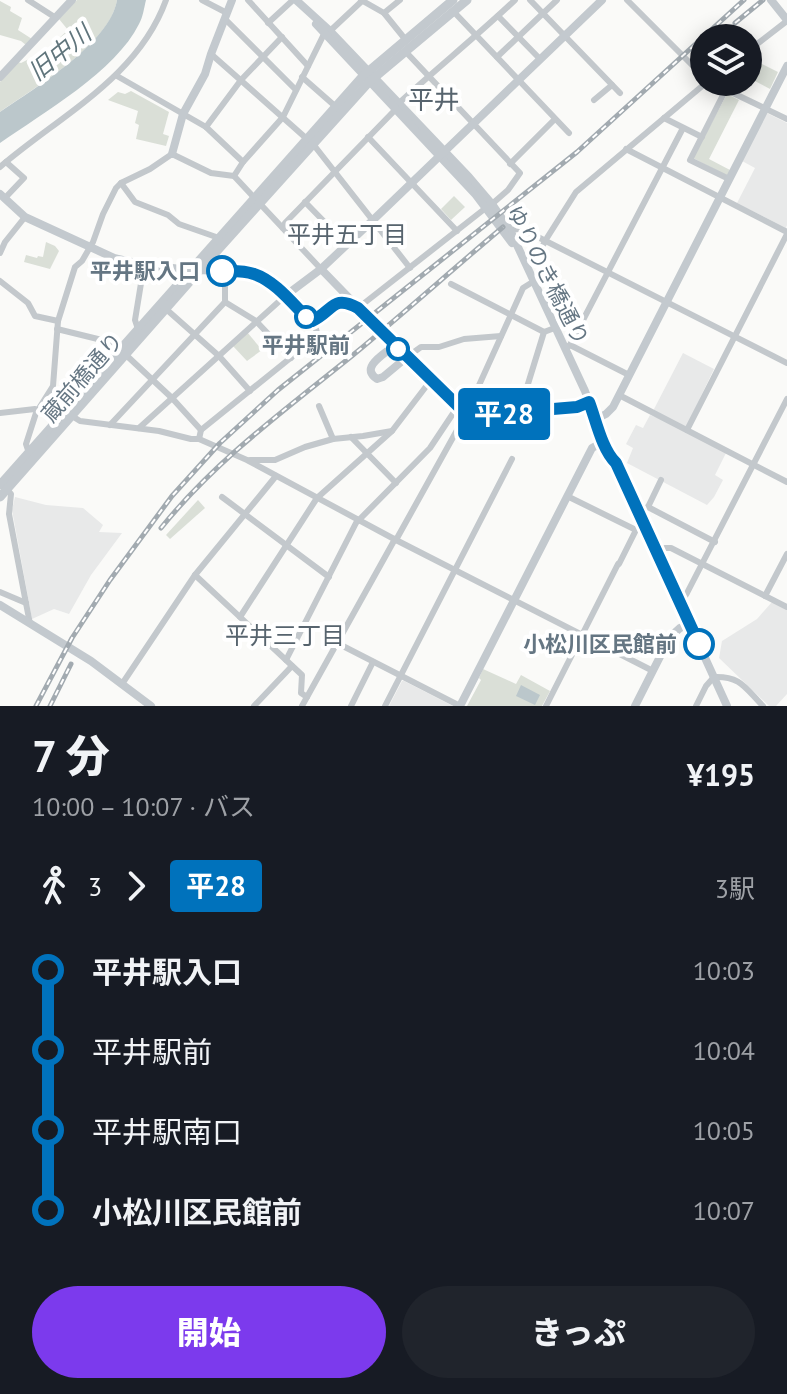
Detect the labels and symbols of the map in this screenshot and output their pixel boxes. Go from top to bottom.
water label: 旧中川 [22,16,100,87]
district label: 平井 [408,83,460,116]
street label: ゆりのき橋通り [501,200,595,350]
district label: 平井五丁目 [287,219,407,250]
marker: 平井駅入口 [207,256,237,286]
place label: 平井駅入口 [90,257,200,285]
marker: 平井駅前 [295,306,317,328]
street label: 蔵前橋通り [35,326,129,428]
place label: 平井駅前 [262,331,350,359]
unlabelled marker [387,338,409,360]
line badge: 平28 [458,388,550,440]
district label: 平井三丁目 [225,620,345,651]
marker: 小松川区民館前 [684,629,714,659]
place label: 小松川区民館前 [523,630,677,658]

